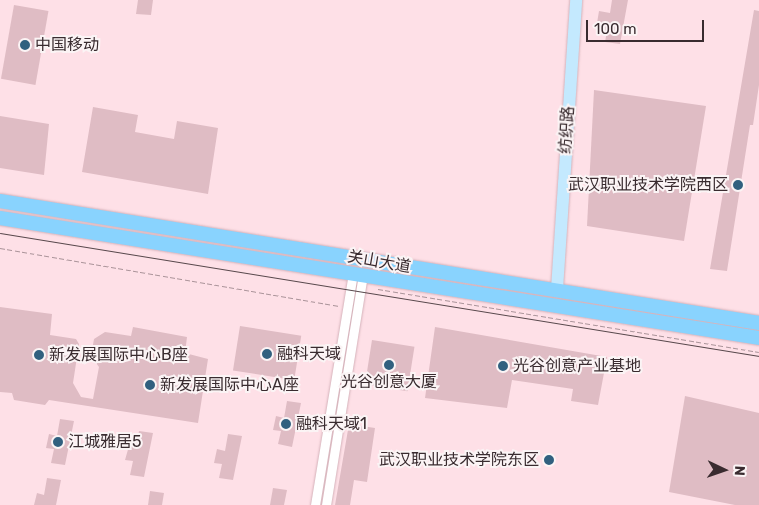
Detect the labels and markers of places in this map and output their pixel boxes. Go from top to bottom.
place label: 中国移动 [35,35,99,55]
marker: 中国移动 [19,39,31,51]
place label: 武汉职业技术学院西区 [568,175,728,195]
marker: 武汉职业技术学院西区 [732,179,744,191]
place label: 融科天域 [277,344,341,364]
place label: 新发展国际中心B座 [49,345,188,365]
marker: 融科天域 [261,348,273,360]
marker: 新发展国际中心B座 [33,349,45,361]
place label: 光谷创意产业基地 [513,356,641,376]
marker: 光谷创意大厦 [383,359,395,371]
marker: 光谷创意产业基地 [497,360,509,372]
place label: 光谷创意大厦 [341,372,437,392]
place label: 新发展国际中心A座 [160,375,299,395]
marker: 新发展国际中心A座 [144,379,156,391]
place label: 融科天域1 [296,414,367,434]
marker: 融科天域1 [280,418,292,430]
place label: 江城雅居5 [68,432,142,452]
marker: 江城雅居5 [52,436,64,448]
place label: 武汉职业技术学院东区 [379,450,539,470]
marker: 武汉职业技术学院东区 [543,454,555,466]

